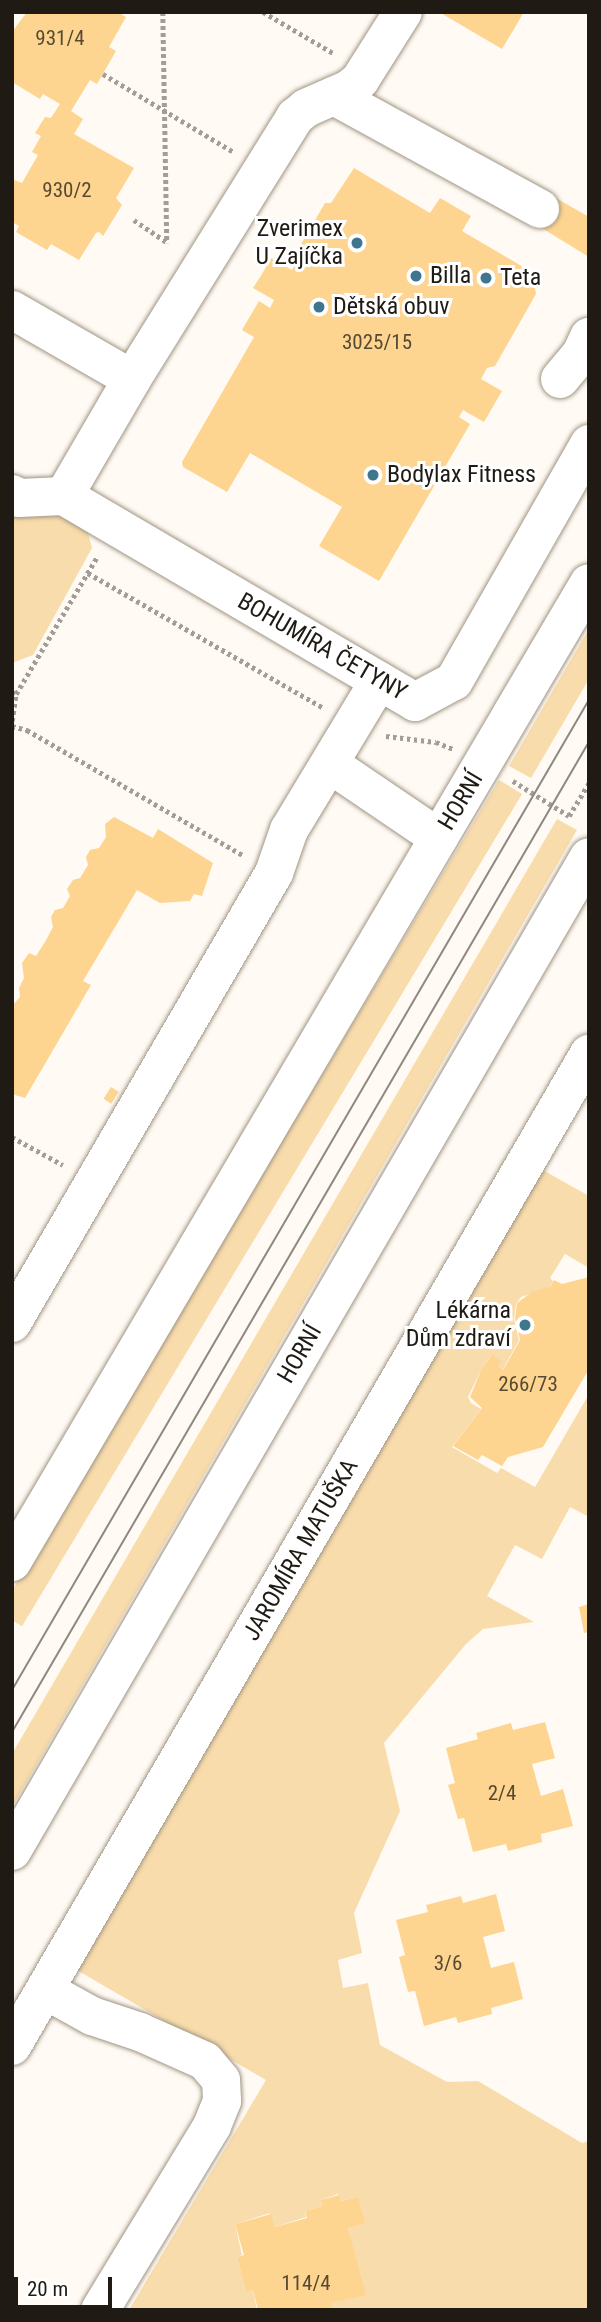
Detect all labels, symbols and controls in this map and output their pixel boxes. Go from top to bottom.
house number: 931/4 [35,25,85,51]
house number: 930/2 [42,177,92,203]
place label: Zverimex U Zajíčka [256,215,343,271]
marker: Zverimex U Zajíčka [349,235,365,251]
place label: Billa [430,262,471,290]
place label: Teta [500,264,541,292]
marker: Billa [408,268,424,284]
marker: Teta [478,270,494,286]
place label: Dětská obuv [333,293,450,321]
marker: Dětská obuv [311,299,327,315]
house number: 3025/15 [342,329,412,355]
place label: Bodylax Fitness [387,461,536,489]
marker: Bodylax Fitness [365,467,381,483]
street label: BOHUMÍRA ČETYNY [232,587,412,707]
street label: HORNÍ [432,767,490,835]
place label: Lékárna Dům zdraví [406,1297,511,1353]
marker: Lékárna Dům zdraví [517,1317,533,1333]
street label: HORNÍ [272,1320,328,1388]
house number: 266/73 [498,1371,558,1397]
street label: JAROMÍRA MATUŠKA [237,1454,365,1646]
house number: 2/4 [488,1780,516,1806]
house number: 3/6 [434,1950,462,1976]
scale bar [18,2262,116,2306]
house number: 114/4 [281,2270,331,2296]
text: 20 m [27,2277,68,2301]

